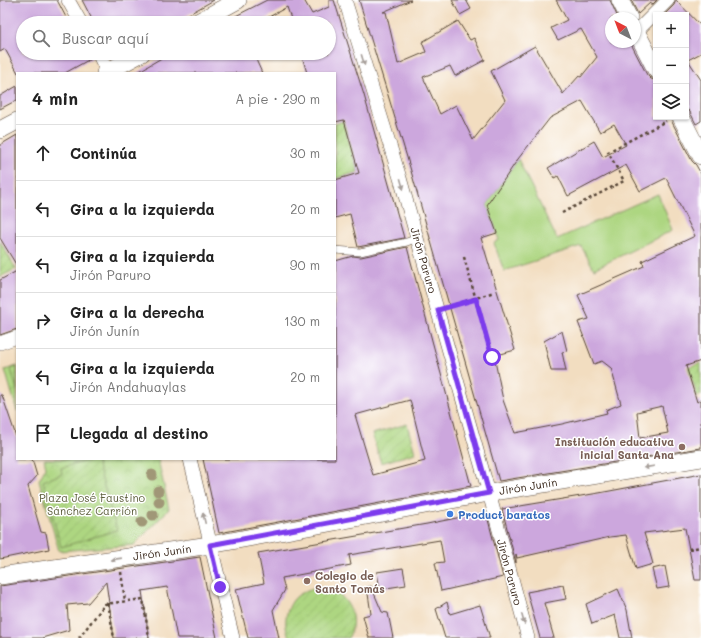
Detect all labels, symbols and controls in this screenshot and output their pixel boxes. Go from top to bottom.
north arrow [605,12,641,48]
map controls [653,12,689,120]
button: + [653,12,689,48]
search box [16,16,336,60]
icon: search [30,27,52,49]
text: Buscar aquí [62,28,149,48]
button: − [653,48,689,84]
one-way arrow [361,54,367,66]
button: layers [653,84,689,120]
text: 4 min [32,87,78,109]
text: A pie · 290 m [235,90,320,107]
icon: ahead [32,142,54,164]
text: Continúa [70,143,137,163]
text: 30 m [290,144,320,161]
one-way arrow [399,178,405,190]
icon: left [32,198,54,220]
text: Gira a la izquierda [70,199,215,219]
text: 20 m [290,200,320,217]
street label: Jirón Paruro [407,225,441,295]
text: Gira a la izquierda [70,246,215,266]
icon: left [32,254,54,276]
text: 90 m [290,256,320,273]
text: Jirón Paruro [70,266,151,283]
text: Gira a la derecha [70,302,204,322]
icon: right [32,310,54,332]
text: 130 m [284,312,320,329]
text: Jirón Junín [70,322,139,339]
route start [483,348,501,366]
text: Gira a la izquierda [70,358,215,378]
icon: left [32,366,54,388]
text: 20 m [290,368,320,385]
text: Jirón Andahuaylas [70,378,186,395]
icon: arrive [32,422,54,444]
text: Llegada al destino [70,423,208,443]
place label: Institución educativa inicial Santa Ana [555,434,674,462]
marker: Institución educativa inicial Santa Ana [677,442,687,452]
one-way arrow [643,464,655,470]
street label: Jirón Junín [498,474,558,498]
park label: Plaza José Faustino Sánchez Carrión [39,490,146,518]
place label: Product baratos [458,507,550,522]
marker: Product baratos [445,509,455,519]
one-way arrow [200,512,206,525]
street label: Jirón Paruro [494,537,526,607]
street label: Jirón Junín [132,540,192,564]
one-way arrow [110,556,122,562]
place label: Colegio de Santo Tomás [315,568,385,596]
marker: Colegio de Santo Tomás [302,576,312,586]
route end [211,578,229,596]
one-way arrow [520,614,526,626]

